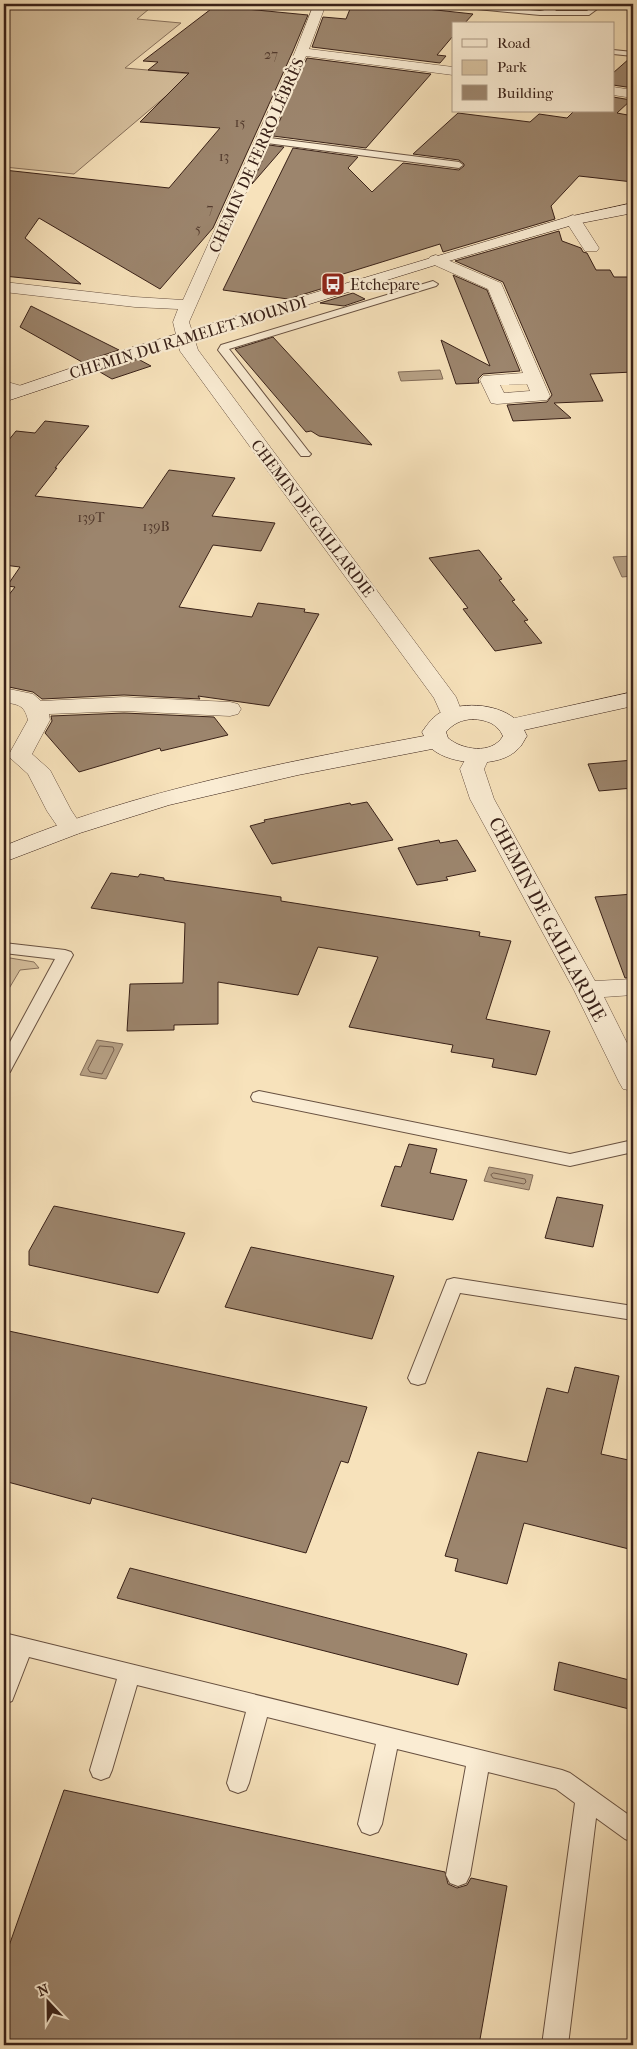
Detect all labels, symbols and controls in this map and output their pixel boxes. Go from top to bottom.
legend [452,22,614,112]
text: Road [497,34,531,52]
house number: 27 [264,46,278,63]
street label: CHEMIN DE FERRO LÉBRÈS [204,54,308,256]
text: Park [497,58,527,76]
text: Building [497,84,554,102]
house number: 15 [235,114,246,131]
house number: 13 [219,148,229,165]
house number: 7 [207,200,214,217]
house number: 5 [195,220,201,237]
bus stop icon: Etchepare [320,271,346,297]
place label: Etchepare [350,275,420,294]
street label: CHEMIN DU RAMELET MOUNDI [67,292,309,383]
street label: CHEMIN DE GAILLARDIE [247,436,378,601]
house number: 139T [77,509,105,526]
house number: 139B [142,518,170,535]
street label: CHEMIN DE GAILLARDIE [484,813,611,1026]
north arrow [22,1976,72,2026]
text: N [35,1980,52,2000]

